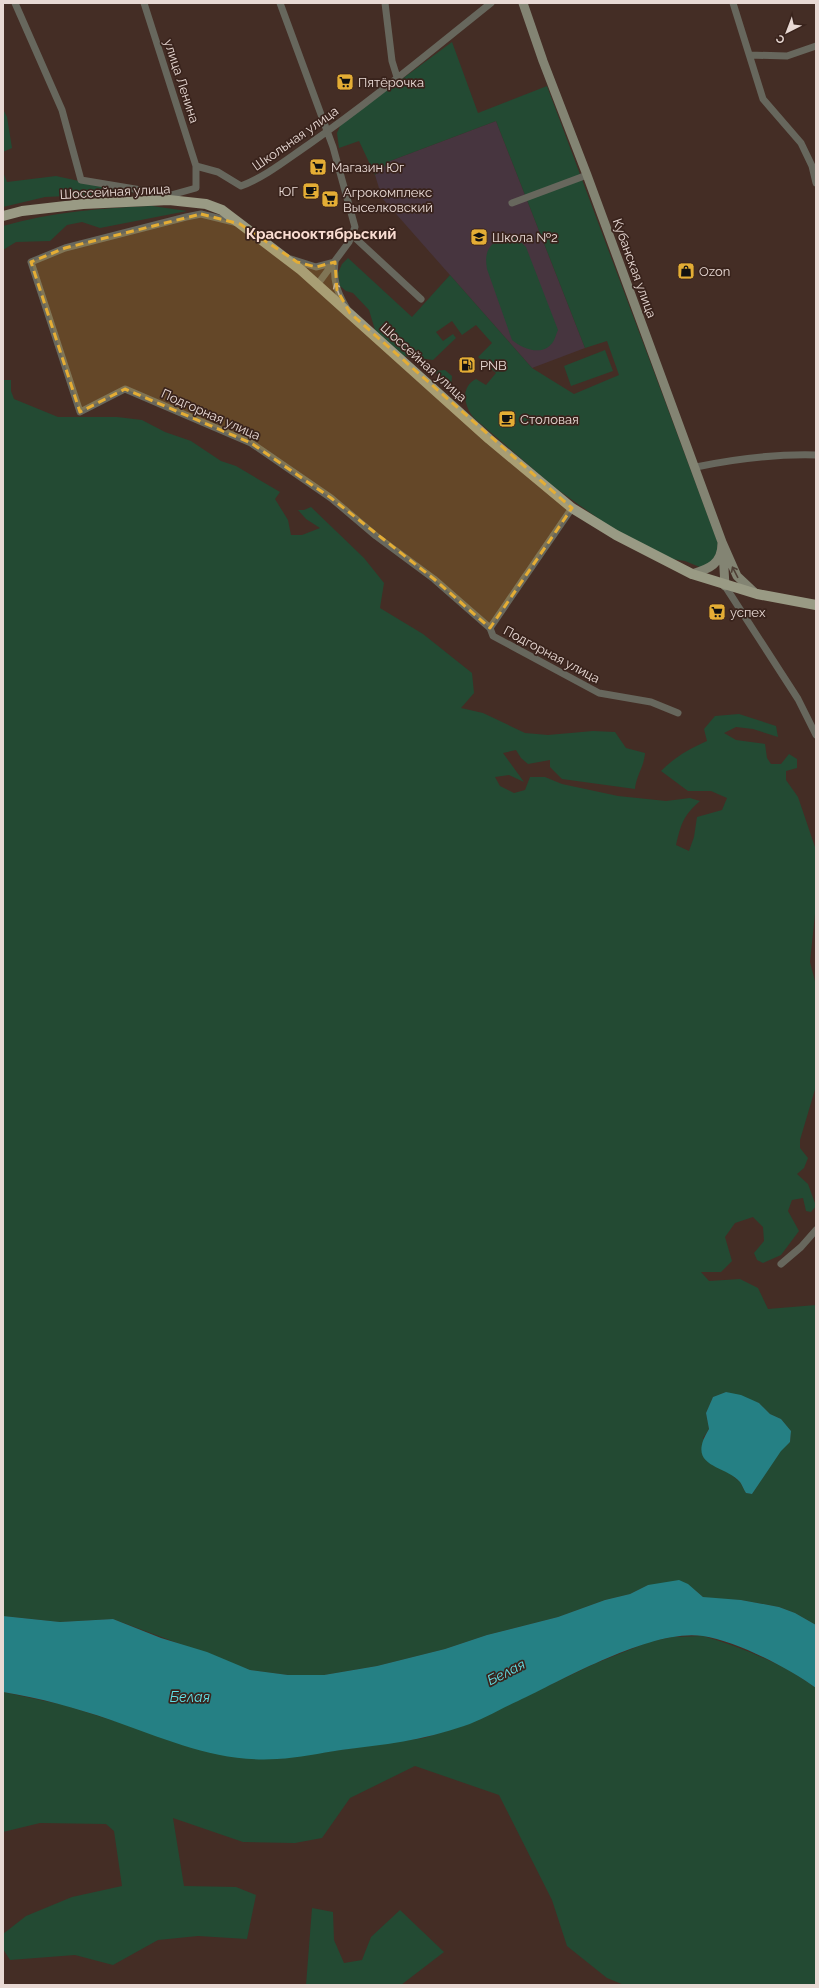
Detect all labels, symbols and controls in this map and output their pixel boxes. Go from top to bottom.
north arrow [767,12,807,52]
text: С [773,31,788,46]
street label: улица Ленина [161,37,202,125]
supermarket icon: Пятёрочка [335,72,355,92]
place label: Пятёрочка [358,75,424,90]
street label: Школьная улица [249,103,341,174]
supermarket icon: Магазин Юг [308,157,328,177]
place label: Магазин Юг [331,160,404,175]
street label: Шоссейная улица [59,181,171,202]
cafe icon: ЮГ [301,181,321,201]
place label: ЮГ [279,184,298,199]
place label: Агрокомплекс Выселковский [343,185,433,215]
supermarket icon: Агрокомплекс Выселковский [320,189,340,209]
street label: Кубанская улица [610,216,660,320]
district label: Краснооктябрьский [246,225,396,243]
school or university icon: Школа №2 [469,227,489,247]
place label: Школа №2 [492,230,558,245]
shop icon: Ozon [676,261,696,281]
place label: Ozon [699,264,730,279]
one-way arrow [333,283,340,296]
street label: Шоссейная улица [378,320,470,405]
fuel station icon: PNB [457,355,477,375]
place label: PNB [480,358,507,373]
street label: Подгорная улица [159,386,263,443]
cafe icon: Столовая [497,409,517,429]
place label: Столовая [520,412,579,427]
one-way arrow [730,566,738,578]
supermarket icon: успех [707,602,727,622]
place label: успех [730,605,766,620]
street label: Подгорная улица [501,623,602,686]
water label: Белая [484,1656,528,1688]
water label: Белая [170,1689,211,1705]

